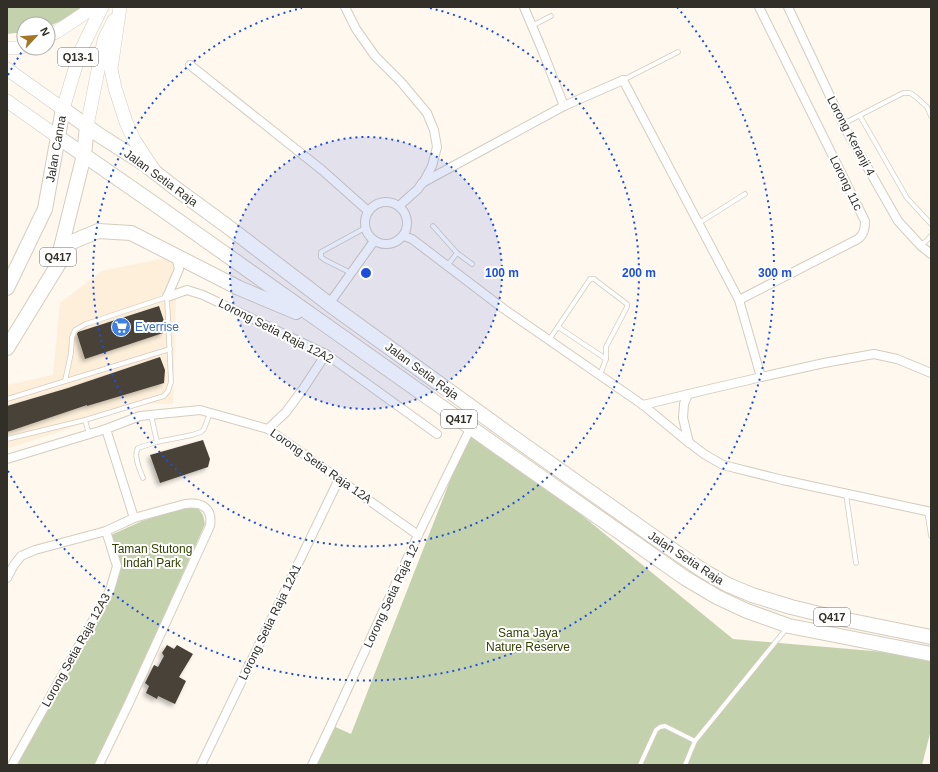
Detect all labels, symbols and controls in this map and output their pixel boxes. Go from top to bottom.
north arrow [16,16,56,56]
text: N [38,25,52,38]
road number: Q13-1 [58,48,98,66]
street label: Lorong Keranji 4 [824,94,878,178]
street label: Jalan Canna [43,114,69,183]
street label: Jalan Setia Raja [122,147,201,210]
street label: Lorong 11c [827,153,865,213]
road number: Q417 [40,248,76,266]
centre of rings [359,266,373,280]
text: 100 m [485,266,519,280]
text: 200 m [622,266,656,280]
text: 300 m [758,266,792,280]
street label: Lorong Setia Raja 12A2 [216,296,336,366]
supermarket icon: Everrise [110,316,132,338]
place label: Everrise [135,320,179,334]
street label: Jalan Setia Raja [383,340,462,403]
road number: Q417 [441,410,477,428]
street label: Lorong Setia Raja 12A [268,426,374,506]
street label: Jalan Setia Raja [646,528,727,588]
park label: Taman Stutong Indah Park [112,542,192,570]
street label: Lorong Setia Raja 12 [361,542,421,650]
street label: Lorong Setia Raja 12A1 [236,561,304,682]
street label: Lorong Setia Raja 12A3 [39,591,113,709]
road number: Q417 [814,608,850,626]
park label: Sama Jaya Nature Reserve [486,626,570,654]

